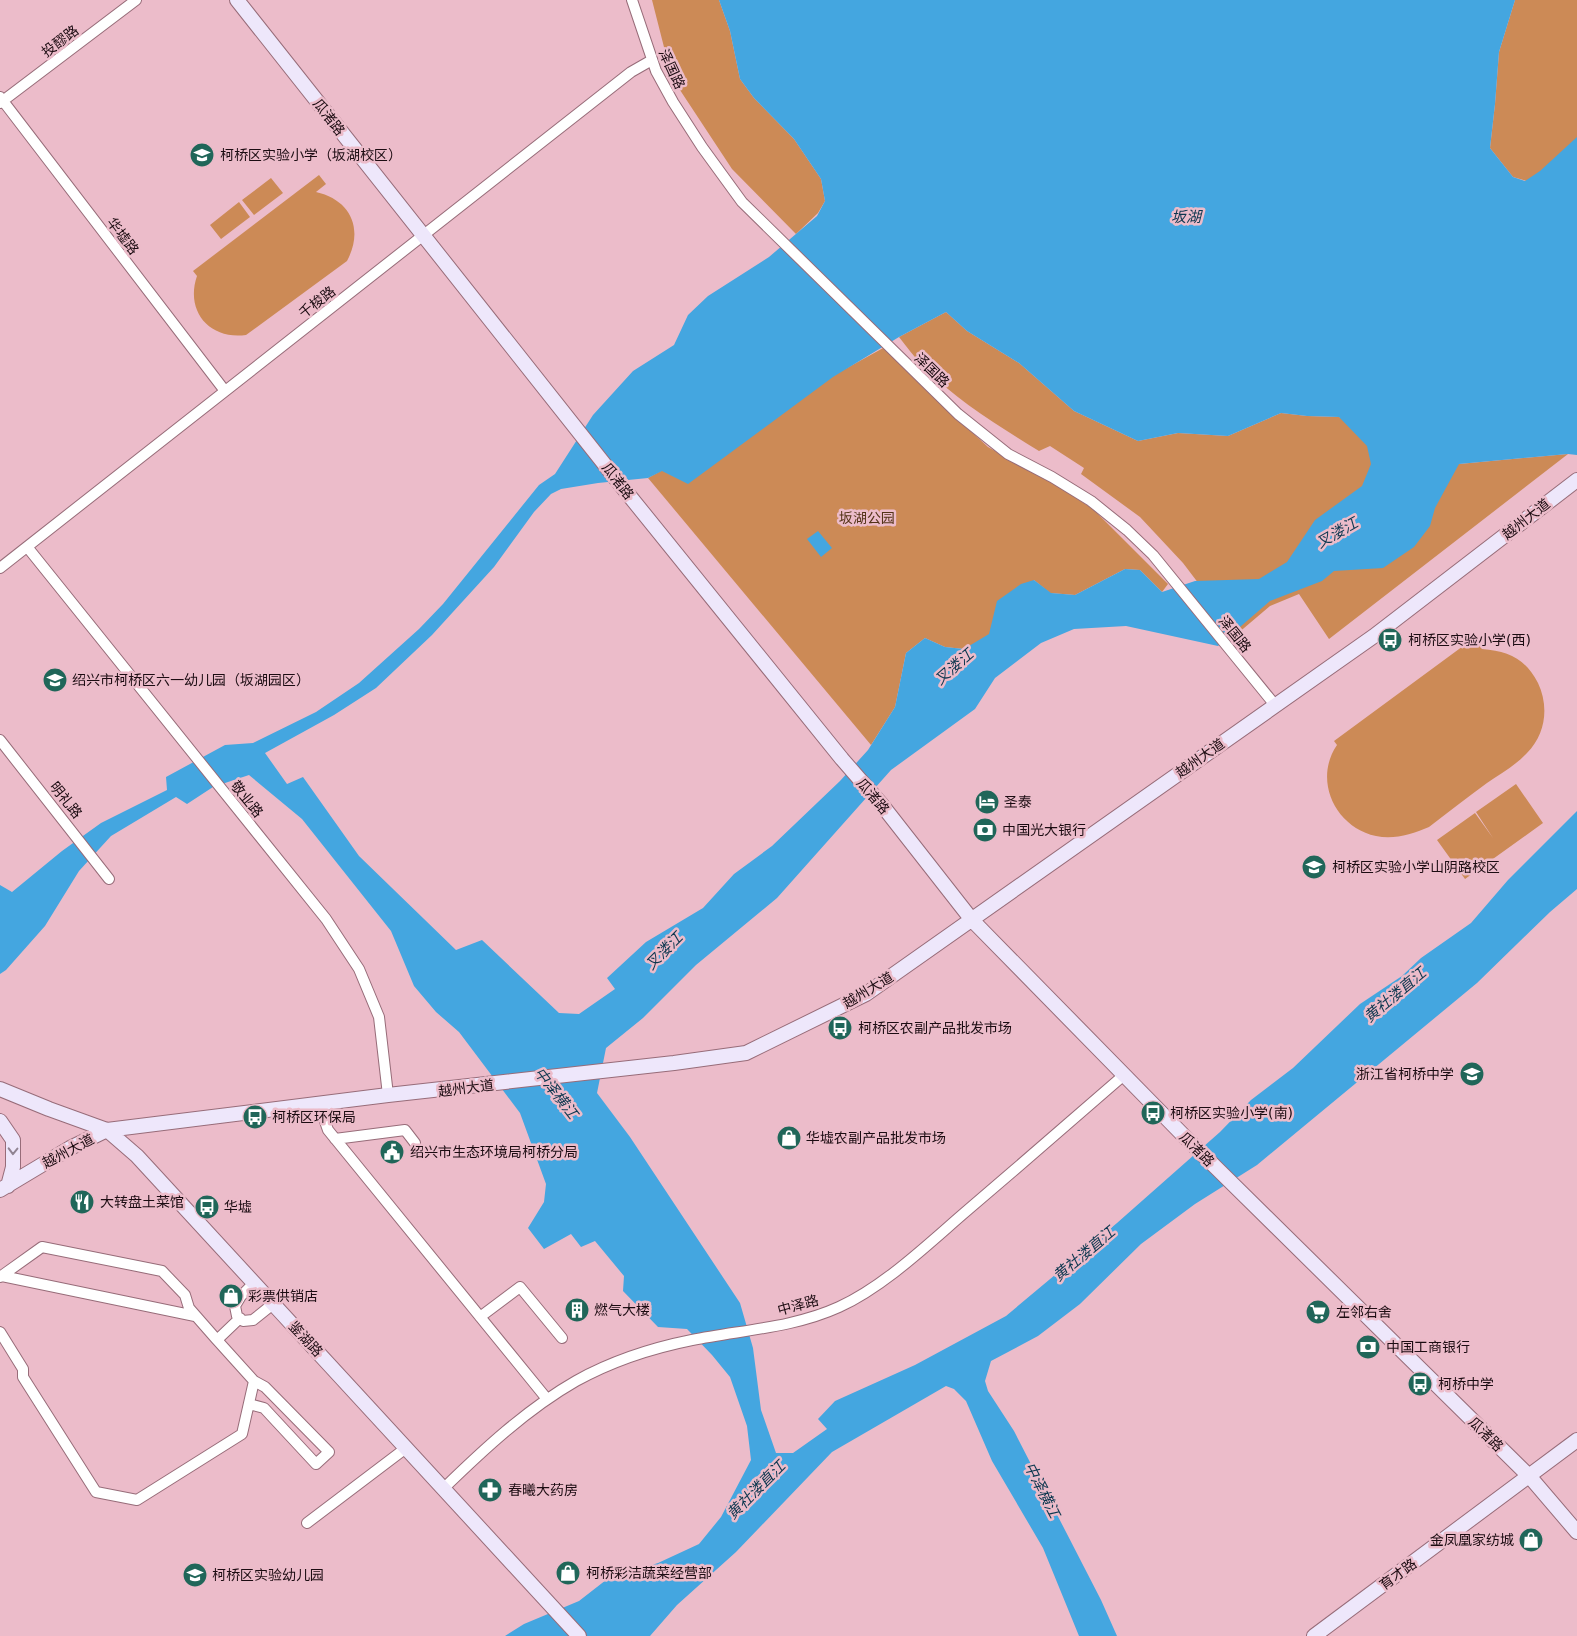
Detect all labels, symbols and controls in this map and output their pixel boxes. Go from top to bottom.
street label: 投醪路 [38,22,82,60]
street label: 泽国路 [656,47,688,91]
street label: 瓜渚路 [310,96,348,138]
school or university icon: 柯桥区实验小学（坂湖校区） [189,142,215,168]
place label: 柯桥区实验小学（坂湖校区） [220,147,402,163]
water label: 坂湖 [1171,208,1203,226]
street label: 华墟路 [104,214,142,258]
street label: 千梭路 [296,283,338,321]
street label: 泽国路 [911,350,953,390]
street label: 瓜渚路 [599,460,637,502]
street label: 越州大道 [1499,495,1553,543]
park label: 坂湖公园 [839,510,895,526]
water label: 叉溇江 [1313,513,1363,552]
street label: 泽国路 [1216,613,1254,655]
bus stop icon: 柯桥区实验小学(西) [1377,627,1403,653]
place label: 柯桥区实验小学(西) [1408,632,1531,648]
water label: 叉溇江 [931,644,978,689]
school or university icon: 绍兴市柯桥区六一幼儿园（坂湖园区） [42,667,68,693]
place label: 绍兴市柯桥区六一幼儿园（坂湖园区） [72,672,310,688]
street label: 越州大道 [1172,735,1228,781]
street label: 瓜渚路 [853,775,893,817]
street label: 敬业路 [228,778,266,820]
street label: 明礼路 [47,779,85,821]
hotel icon: 圣泰 [974,789,1000,815]
place label: 圣泰 [1004,794,1032,810]
bank icon: 中国光大银行 [972,817,998,843]
place label: 中国光大银行 [1002,822,1086,838]
school or university icon: 柯桥区实验小学山阴路校区 [1301,854,1327,880]
place label: 柯桥区实验小学山阴路校区 [1332,859,1500,875]
water label: 叉溇江 [642,927,688,973]
water label: 黄社溇直江 [1360,963,1431,1026]
street label: 越州大道 [840,969,896,1011]
bus stop icon: 柯桥区农副产品批发市场 [827,1015,853,1041]
place label: 柯桥区农副产品批发市场 [858,1020,1012,1036]
school or university icon: 浙江省柯桥中学 [1459,1061,1485,1087]
water label: 中泽横江 [530,1064,583,1124]
place label: 浙江省柯桥中学 [1356,1066,1454,1082]
street label: 越州大道 [437,1077,495,1099]
bus stop icon: 柯桥区实验小学(南) [1140,1100,1166,1126]
bus stop icon: 柯桥区环保局 [242,1104,268,1130]
place label: 柯桥区实验小学(南) [1170,1105,1293,1121]
place label: 柯桥区环保局 [272,1109,356,1125]
shop icon: 华墟农副产品批发市场 [776,1125,802,1151]
street label: 瓜渚路 [1176,1128,1218,1170]
place label: 华墟农副产品批发市场 [806,1130,946,1146]
street label: 越州大道 [40,1131,96,1171]
public building icon: 绍兴市生态环境局柯桥分局 [379,1139,405,1165]
place label: 绍兴市生态环境局柯桥分局 [410,1144,578,1160]
one-way arrow [8,1148,18,1156]
restaurant icon: 大转盘土菜馆 [69,1189,95,1215]
place label: 大转盘土菜馆 [100,1194,184,1210]
bus stop icon: 华墟 [194,1194,220,1220]
place label: 华墟 [224,1199,252,1215]
water label: 黄社溇直江 [1049,1222,1120,1285]
shop icon: 彩票供销店 [218,1283,244,1309]
place label: 彩票供销店 [248,1288,318,1304]
street label: 中泽路 [776,1292,820,1318]
building icon: 燃气大楼 [564,1297,590,1323]
supermarket icon: 左邻右舍 [1305,1299,1331,1325]
place label: 燃气大楼 [594,1302,650,1318]
place label: 左邻右舍 [1336,1304,1392,1320]
street label: 鉴湖路 [286,1318,326,1360]
bank icon: 中国工商银行 [1355,1334,1381,1360]
place label: 中国工商银行 [1386,1339,1470,1355]
bus stop icon: 柯桥中学 [1407,1371,1433,1397]
place label: 柯桥中学 [1438,1376,1494,1392]
street label: 瓜渚路 [1465,1413,1507,1455]
water label: 黄社溇直江 [723,1456,790,1523]
water label: 中泽横江 [1020,1459,1065,1523]
pharmacy icon: 春曦大药房 [477,1477,503,1503]
place label: 春曦大药房 [508,1482,578,1498]
shop icon: 金凤凰家纺城 [1518,1527,1544,1553]
place label: 金凤凰家纺城 [1430,1532,1514,1548]
street label: 育才路 [1376,1555,1420,1593]
shop icon: 柯桥彩洁蔬菜经营部 [555,1560,581,1586]
school or university icon: 柯桥区实验幼儿园 [182,1562,208,1588]
place label: 柯桥彩洁蔬菜经营部 [586,1565,712,1581]
place label: 柯桥区实验幼儿园 [212,1567,324,1583]

